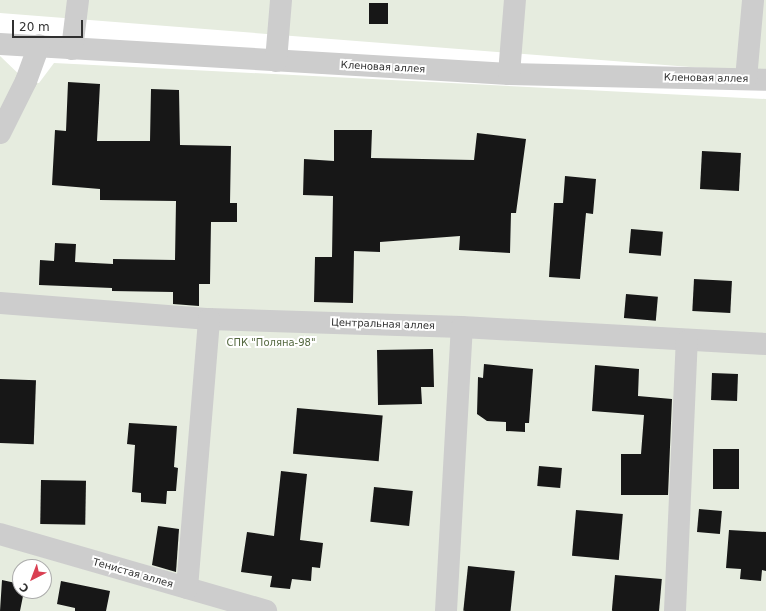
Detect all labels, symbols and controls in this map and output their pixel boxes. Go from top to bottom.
scale bar [14,12,85,38]
text: 20 m [19,20,50,34]
street label: Кленовая аллея [340,59,426,75]
street label: Кленовая аллея [664,71,748,85]
street label: Центральная аллея [331,316,435,332]
park label: СПК "Поляна-98" [226,337,316,349]
street label: Тенистая аллея [91,556,175,590]
north arrow [12,559,52,599]
text: С [17,580,32,595]

